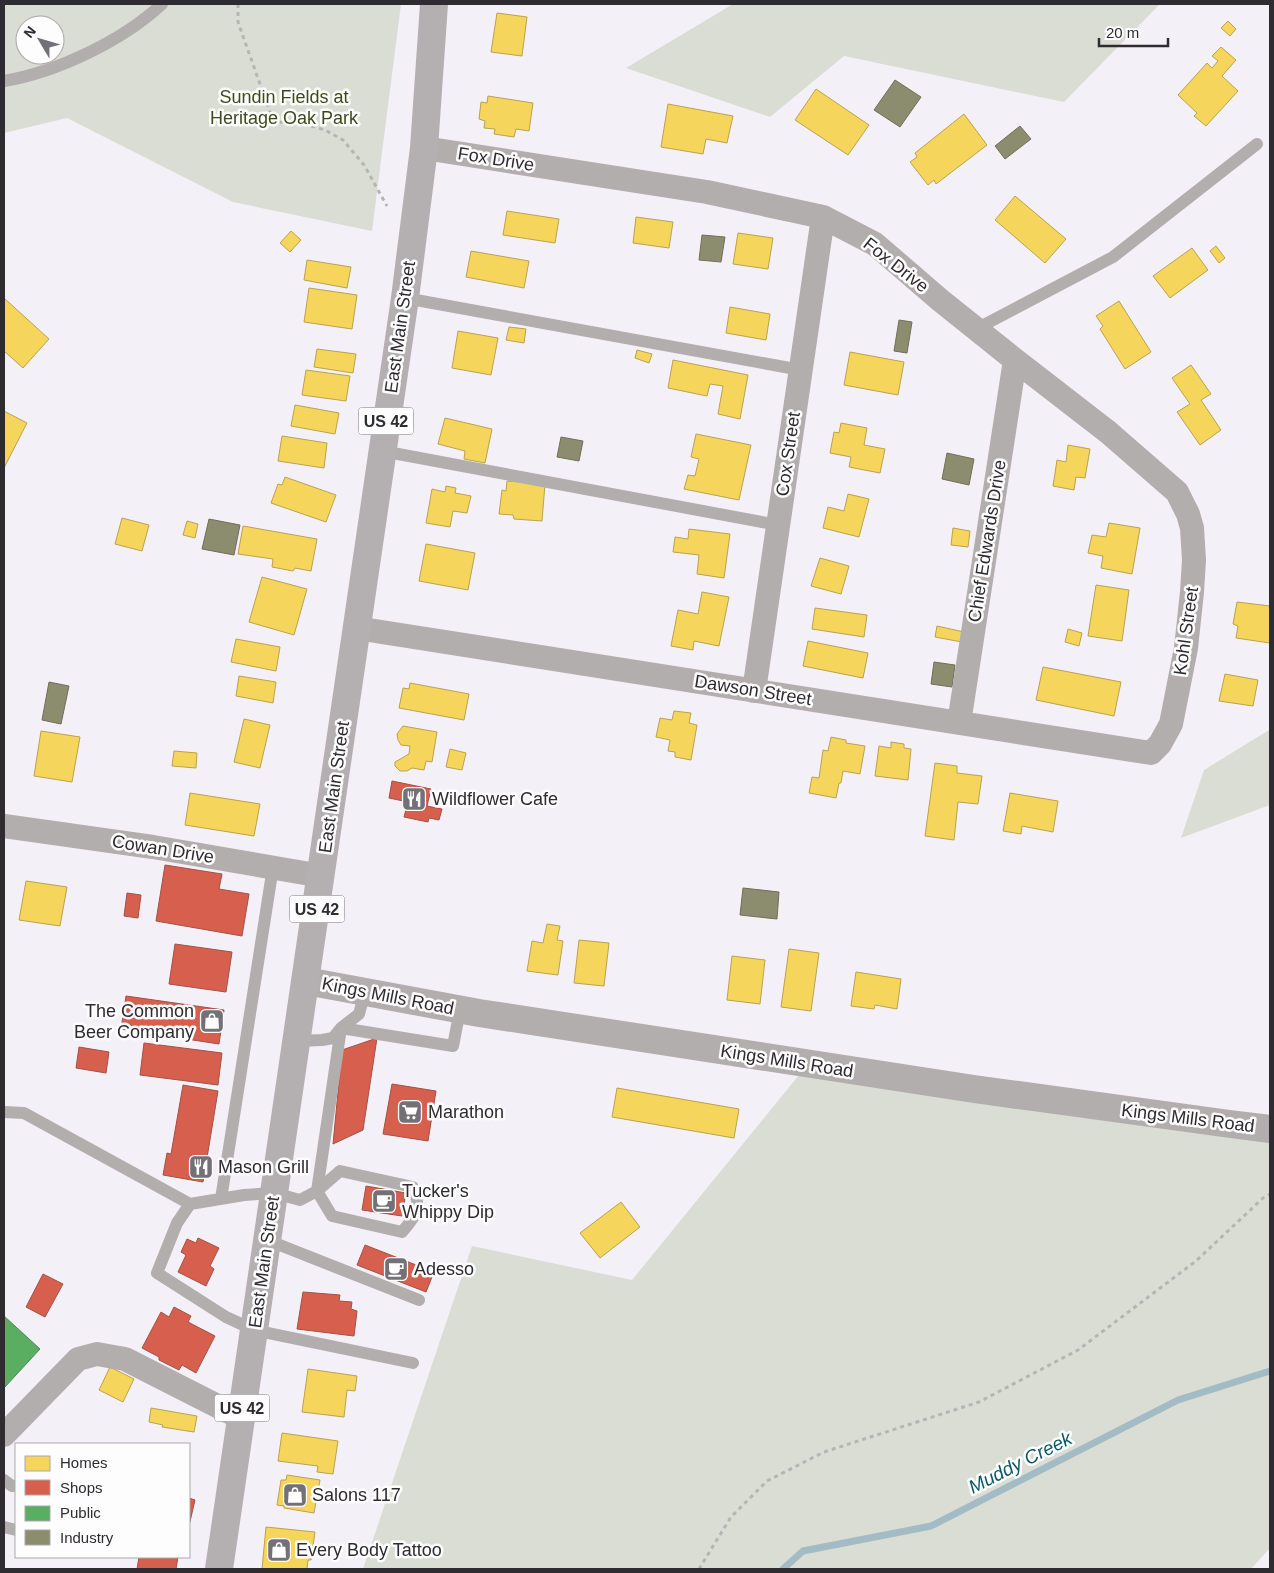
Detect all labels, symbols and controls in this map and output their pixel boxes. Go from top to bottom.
north arrow [15,15,65,65]
scale bar [1099,15,1168,47]
text: N [20,23,39,41]
text: 20 m [1106,24,1139,41]
park label: Sundin Fields at Heritage Oak Park [210,87,359,128]
street label: Fox Drive [456,143,536,175]
street label: Fox Drive [859,233,933,297]
street label: East Main Street [381,260,419,394]
road number: US 42 [358,408,414,434]
street label: Cox Street [772,410,804,498]
street label: Chief Edwards Drive [964,458,1010,624]
street label: Kohl Street [1170,586,1202,676]
street label: Dawson Street [693,671,813,709]
street label: East Main Street [315,720,353,854]
restaurant icon: Wildflower Cafe [401,786,427,812]
place label: Wildflower Cafe [432,789,558,809]
street label: Cowan Drive [111,831,215,867]
road number: US 42 [290,896,344,922]
street label: Kings Mills Road [320,973,456,1019]
place label: The Common Beer Company [74,1001,194,1042]
shop icon: The Common Beer Company [199,1008,225,1034]
street label: Kings Mills Road [719,1041,855,1081]
supermarket icon: Marathon [397,1099,423,1125]
street label: Kings Mills Road [1120,1100,1256,1136]
place label: Marathon [428,1102,504,1122]
restaurant icon: Mason Grill [188,1154,214,1180]
place label: Mason Grill [218,1157,309,1177]
place label: Tucker's Whippy Dip [402,1181,494,1222]
cafe icon: Tucker's Whippy Dip [371,1188,397,1214]
street label: East Main Street [245,1195,283,1329]
cafe icon: Adesso [383,1256,409,1282]
place label: Adesso [414,1259,474,1279]
road number: US 42 [214,1395,270,1422]
water label: Muddy Creek [965,1427,1077,1497]
legend [15,1443,190,1558]
text: Homes [60,1454,108,1471]
text: Shops [60,1479,103,1496]
shop icon: Salons 117 [282,1482,308,1508]
place label: Salons 117 [312,1485,401,1505]
text: Public [60,1504,101,1521]
text: Industry [60,1529,114,1546]
shop icon: Every Body Tattoo [266,1537,292,1563]
place label: Every Body Tattoo [296,1540,442,1560]

